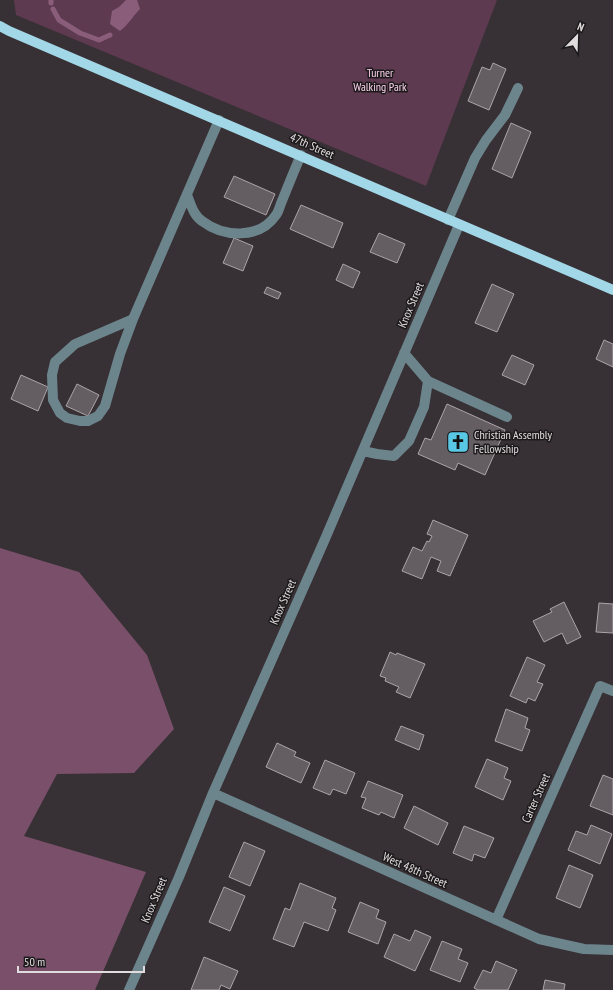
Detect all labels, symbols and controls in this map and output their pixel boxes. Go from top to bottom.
north arrow [557,16,597,56]
text: N [575,19,586,34]
park label: Turner Walking Park [353,65,407,94]
street label: 47th Street [288,129,337,162]
street label: Knox Street [394,279,427,330]
place label: Christian Assembly Fellowship [474,427,552,456]
church icon: Christian Assembly Fellowship [445,429,471,455]
street label: Knox Street [266,576,299,627]
street label: Carter Street [518,770,553,825]
street label: West 48th Street [381,849,451,891]
street label: Knox Street [137,874,170,925]
scale bar [18,948,144,974]
text: 50 m [24,954,45,969]

